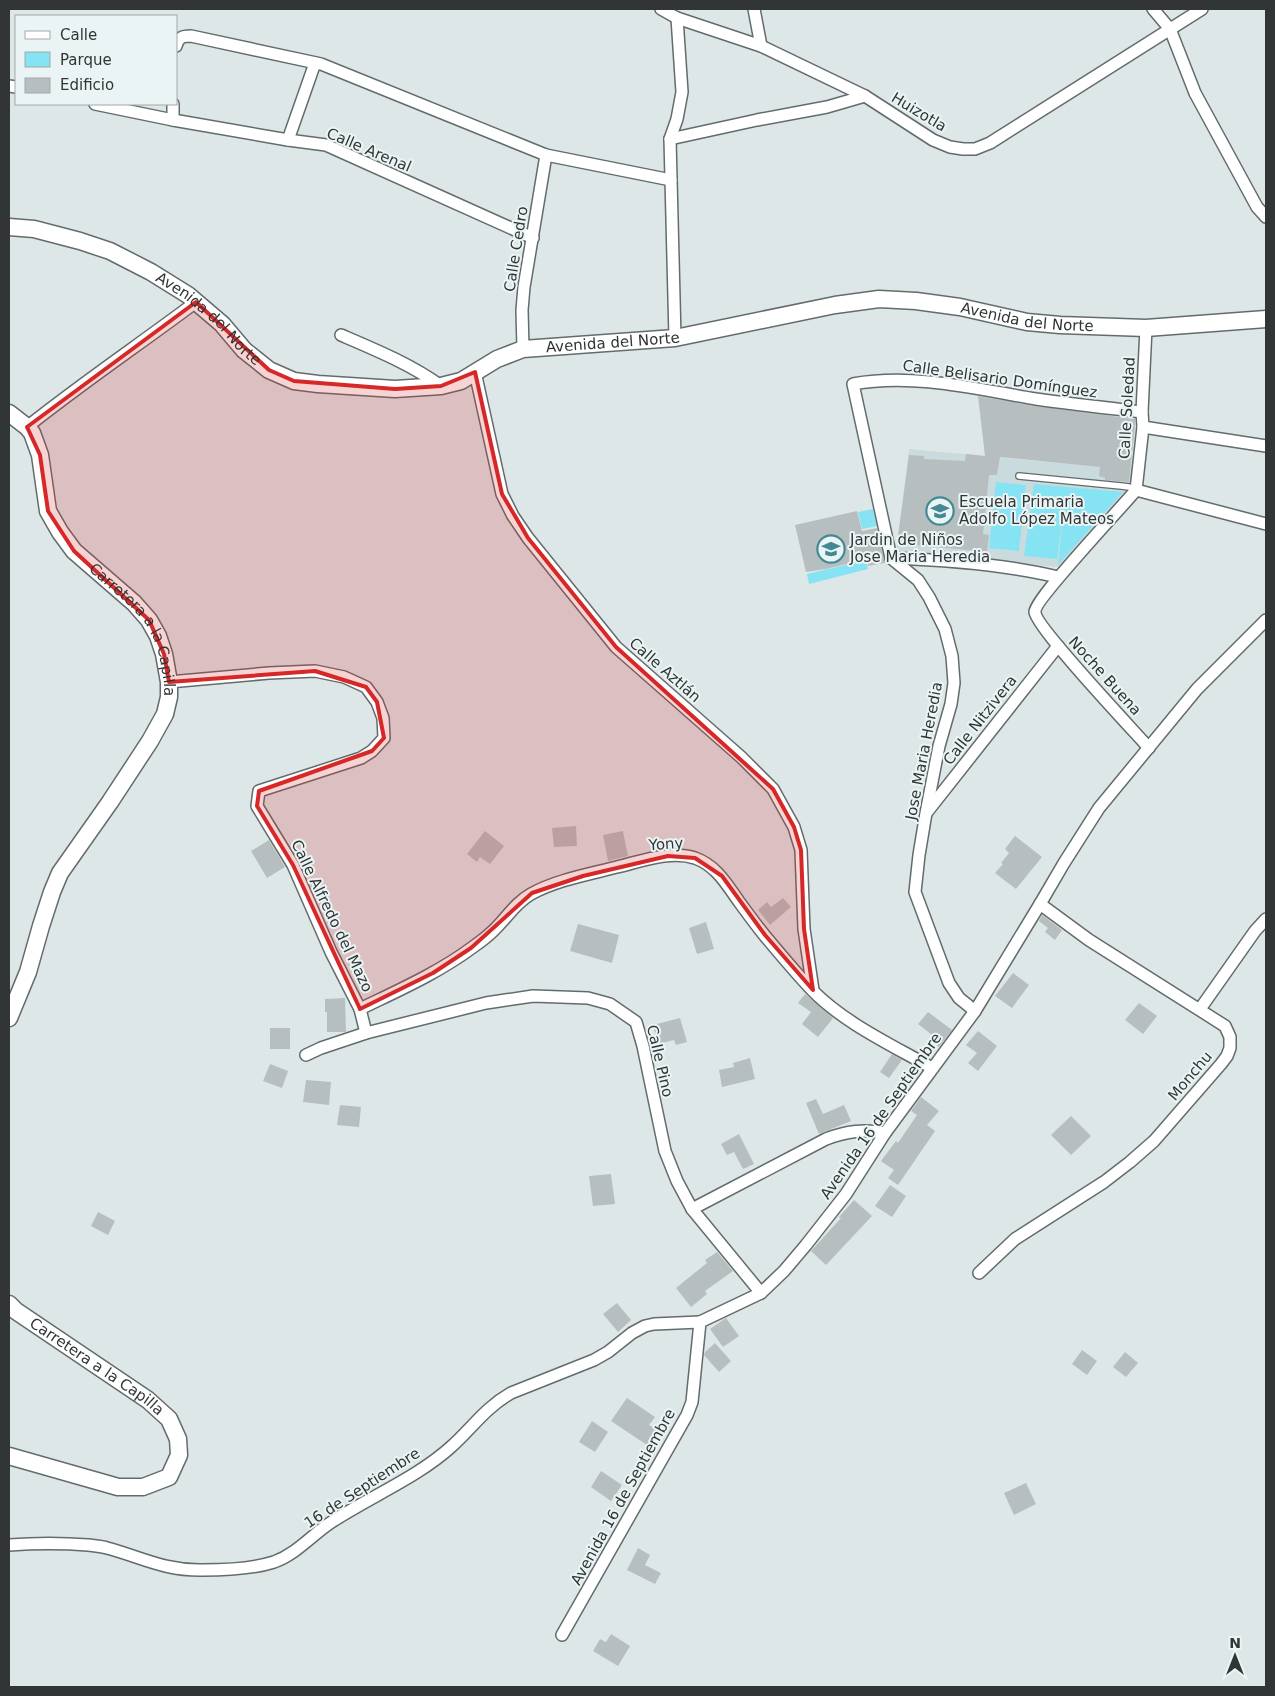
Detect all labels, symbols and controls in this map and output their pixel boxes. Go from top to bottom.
legend [15,15,178,105]
text: Calle [60,26,97,44]
text: Parque [60,51,112,69]
text: Edificio [60,76,114,94]
street label: Huizotla [888,89,950,135]
street label: Calle Arenal [324,124,414,176]
street label: Calle Cedro [500,205,532,293]
street label: Avenida del Norte [153,268,265,369]
street label: Avenida del Norte [959,298,1094,335]
street label: Avenida del Norte [545,328,681,356]
street label: Calle Belisario Domínguez [902,356,1099,402]
street label: Calle Soledad [1115,356,1139,460]
place label: Escuela Primaria Adolfo López Mateos [959,493,1114,528]
school or university icon: Escuela Primaria Adolfo López Mateos [925,496,955,526]
place label: Jardin de Niños Jose Maria Heredia [849,531,990,566]
school or university icon: Jardin de Niños Jose Maria Heredia [816,534,846,564]
street label: Carretera a la Capilla [86,559,178,696]
street label: Noche Buena [1065,633,1145,719]
street label: Calle Aztlán [626,634,704,706]
street label: Calle Nitzivera [939,672,1021,768]
street label: Jose Maria Heredia [902,680,946,823]
street label: Yony [647,834,684,854]
street label: Calle Alfredo del Mazo [287,837,377,995]
street label: Calle Pino [643,1023,677,1099]
street label: Avenida 16 de Septiembre [817,1029,945,1203]
street label: Monchu [1164,1048,1216,1104]
street label: Carretera a la Capilla [26,1314,168,1419]
street label: Avenida 16 de Septiembre [567,1406,679,1588]
street label: 16 de Septiembre [301,1444,423,1532]
north arrow [1210,1631,1260,1681]
text: N [1229,1635,1241,1651]

